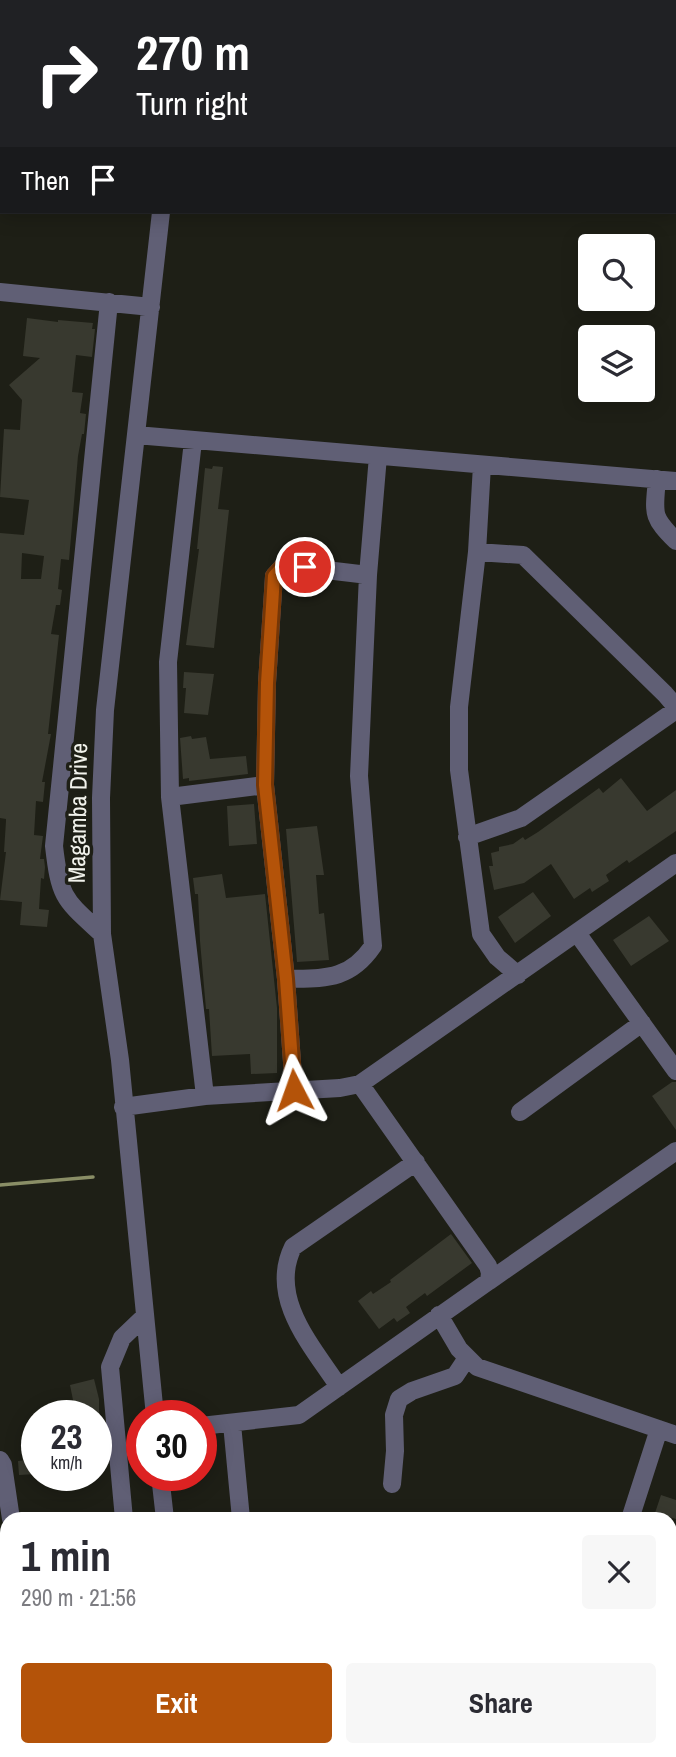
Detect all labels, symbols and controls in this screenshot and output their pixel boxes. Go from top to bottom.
text: 270 m [136,19,250,85]
icon: right [21,28,112,119]
text: Turn right [136,82,248,125]
icon: arrive [84,161,122,199]
text: Then [21,163,70,198]
map controls [578,234,655,402]
button: search [578,234,655,311]
button: layers [578,325,655,402]
pin [275,537,335,597]
icon: arrive [286,548,324,586]
street label: Magamba Drive [60,743,94,883]
position arrow [257,1053,331,1127]
speed limit sign: 30 [126,1400,217,1491]
text: 23 [51,1413,82,1460]
text: km/h [51,1450,83,1475]
text: 1 min [21,1528,111,1584]
button: close [582,1535,656,1609]
text: 290 m · 21:56 [21,1582,136,1613]
button: Exit [21,1663,332,1743]
button: Share [346,1663,656,1743]

